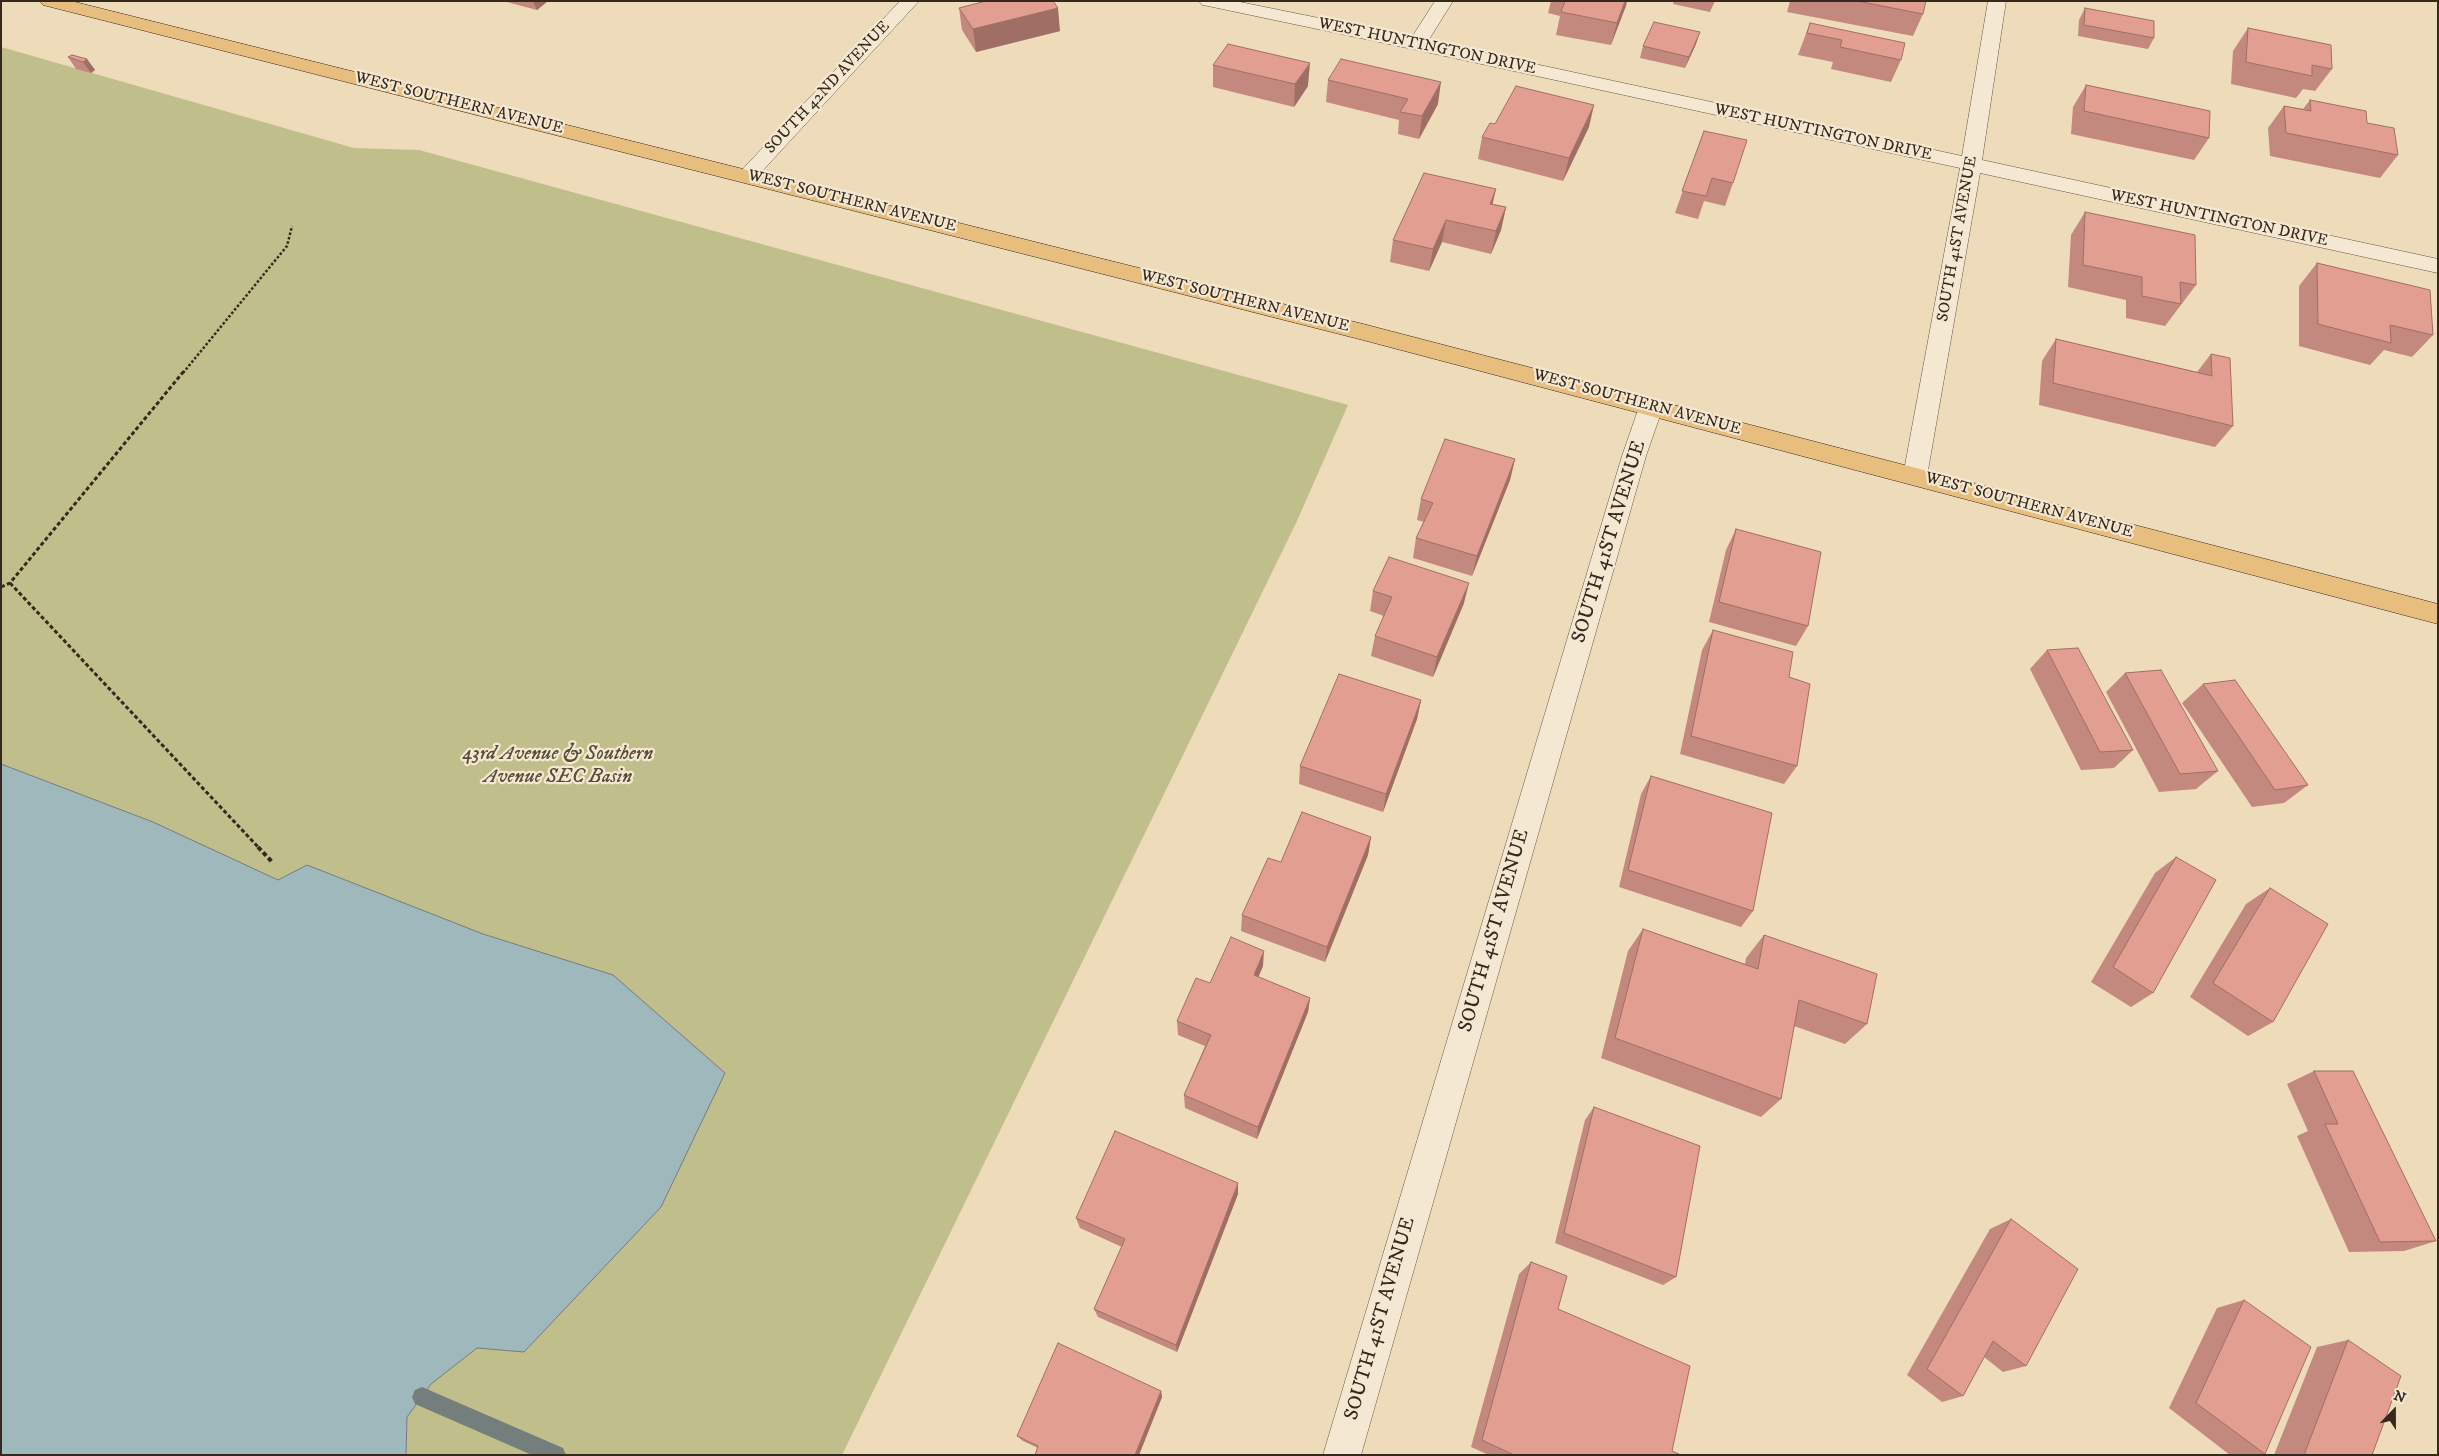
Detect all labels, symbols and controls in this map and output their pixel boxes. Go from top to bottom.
street label: WEST HUNTINGTON DRIVE [1316,15,1538,79]
street label: SOUTH 42ND AVENUE [761,18,895,158]
street label: WEST SOUTHERN AVENUE [353,69,565,139]
street label: WEST HUNTINGTON DRIVE [1712,101,1934,165]
street label: SOUTH 41ST AVENUE [1934,155,1982,323]
street label: WEST SOUTHERN AVENUE [746,167,958,237]
street label: WEST HUNTINGTON DRIVE [2108,187,2330,251]
street label: WEST SOUTHERN AVENUE [1139,267,1351,337]
street label: WEST SOUTHERN AVENUE [1531,366,1743,440]
street label: SOUTH 41ST AVENUE [1568,438,1652,646]
street label: WEST SOUTHERN AVENUE [1923,469,2135,543]
park label: 43rd Avenue & Southern Avenue SEC Basin [463,743,653,790]
street label: SOUTH 41ST AVENUE [1455,827,1535,1035]
street label: SOUTH 41ST AVENUE [1341,1215,1421,1423]
north arrow [2369,1386,2419,1436]
text: N [2391,1387,2408,1408]

